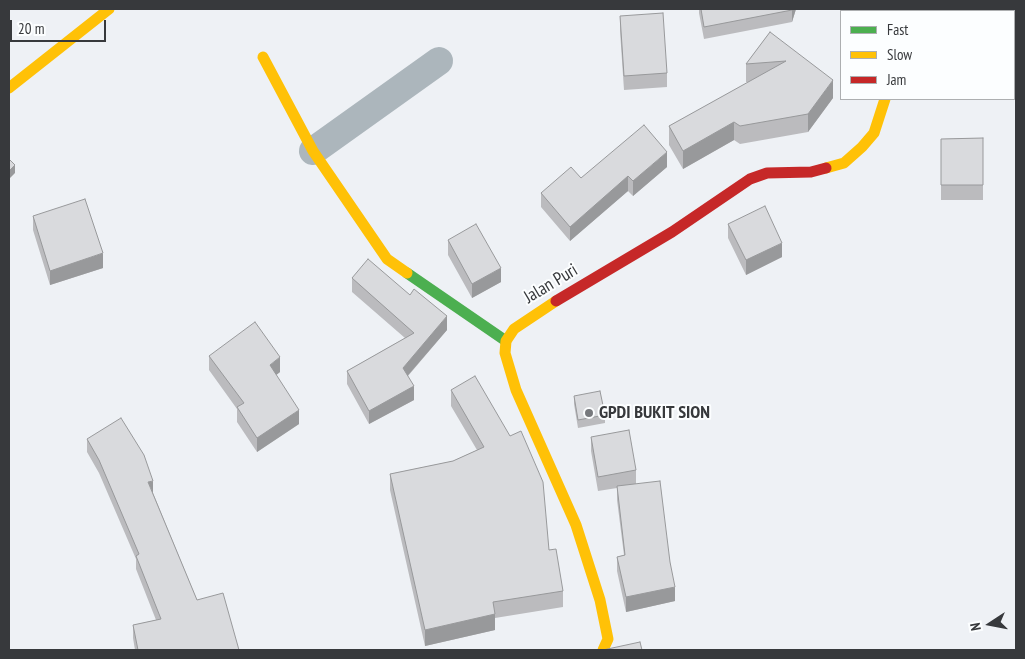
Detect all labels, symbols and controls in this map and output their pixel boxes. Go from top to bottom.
scale bar [12,10,109,42]
legend [840,10,1015,100]
text: 20 m [18,19,44,38]
text: Fast [887,20,908,39]
text: Slow [887,45,912,64]
text: Jam [887,70,906,89]
street label: Jalan Puri [520,260,582,308]
place label: GPDI BUKIT SION [599,402,710,424]
marker: GPDI BUKIT SION [583,407,595,419]
north arrow [965,599,1015,649]
text: N [966,621,985,632]

